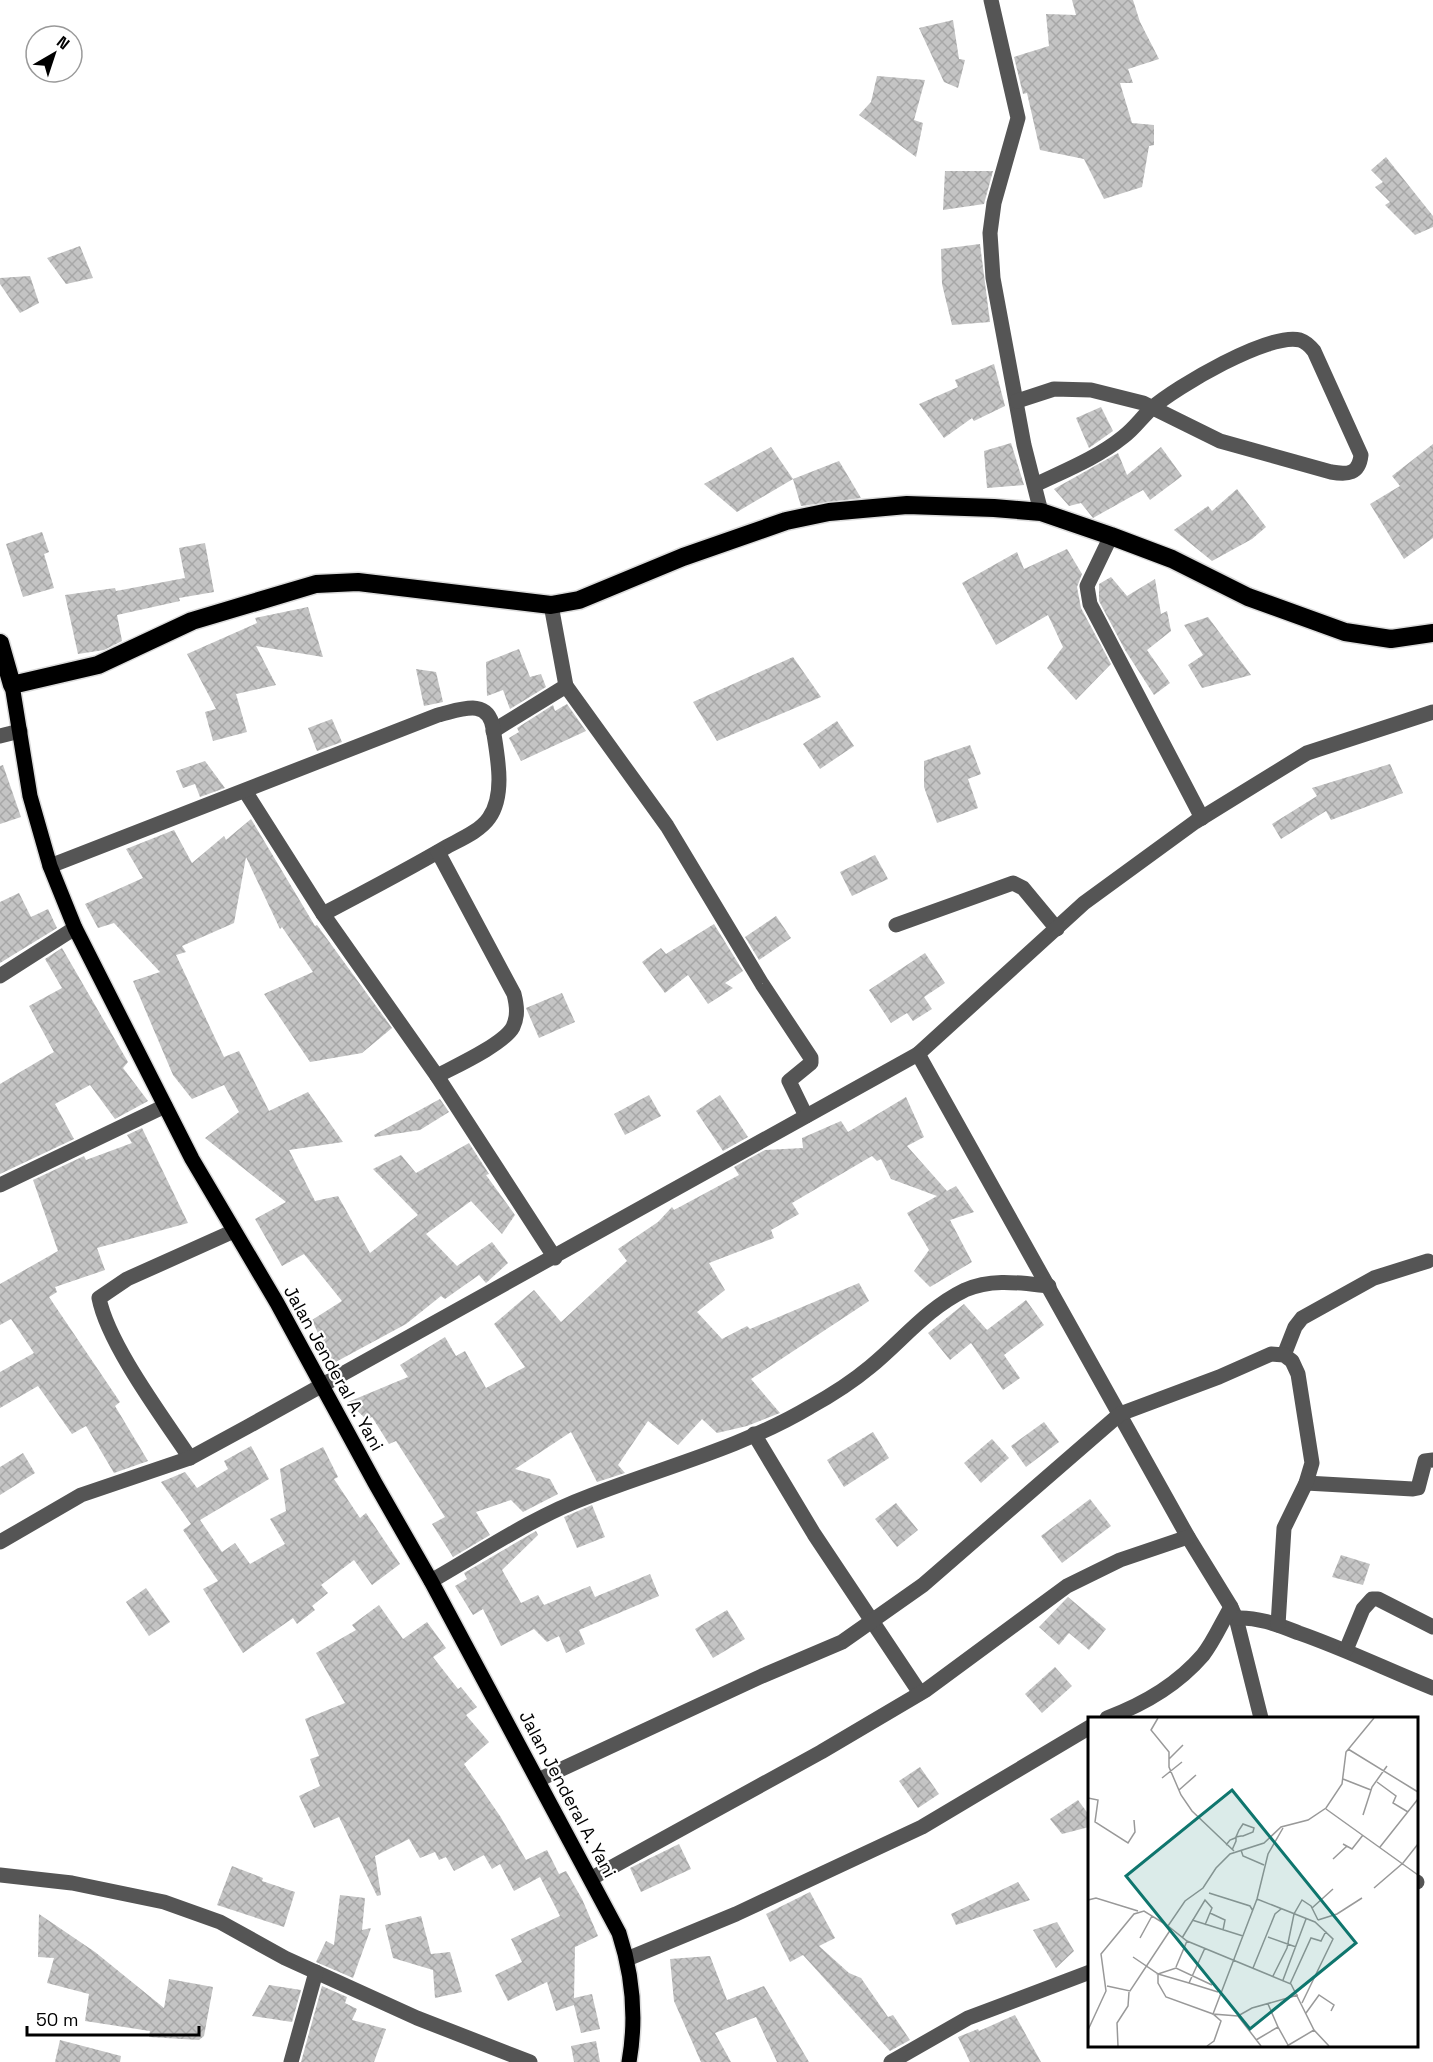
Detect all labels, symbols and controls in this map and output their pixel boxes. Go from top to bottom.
north arrow [24,24,84,84]
text: N [52,31,74,54]
street label: Jalan Jenderal A. Yani [279,1281,389,1455]
street label: Jalan Jenderal A. Yani [514,1707,622,1881]
inset map [1088,1717,1418,2047]
scale bar [27,1999,200,2037]
text: 50 m [36,2008,78,2031]

